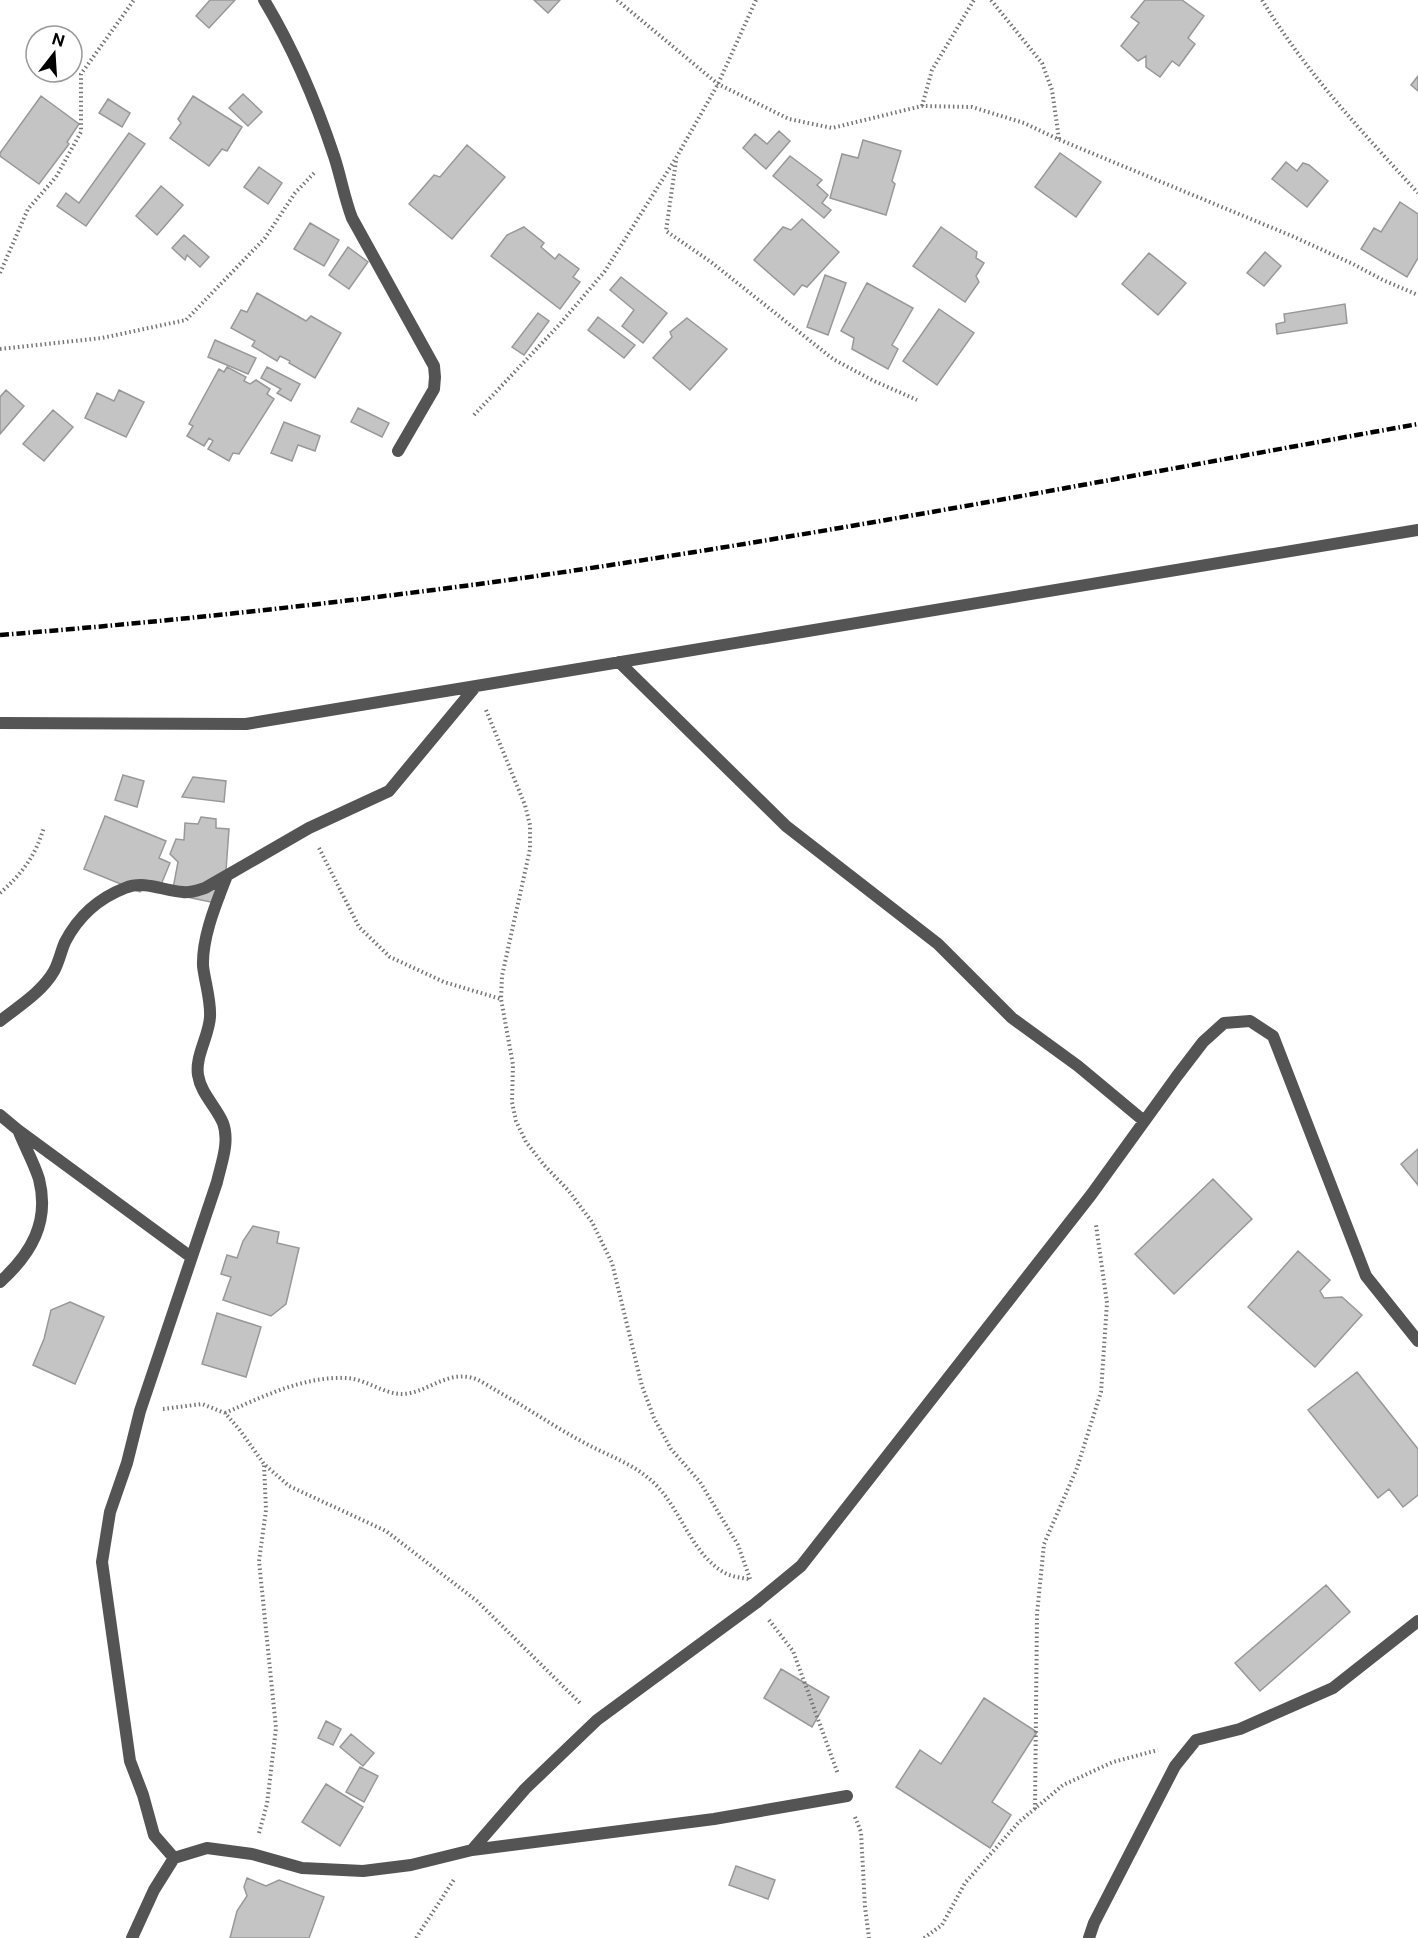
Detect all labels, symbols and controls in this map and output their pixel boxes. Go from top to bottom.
north arrow [24,24,84,84]
text: N [49,29,67,51]

